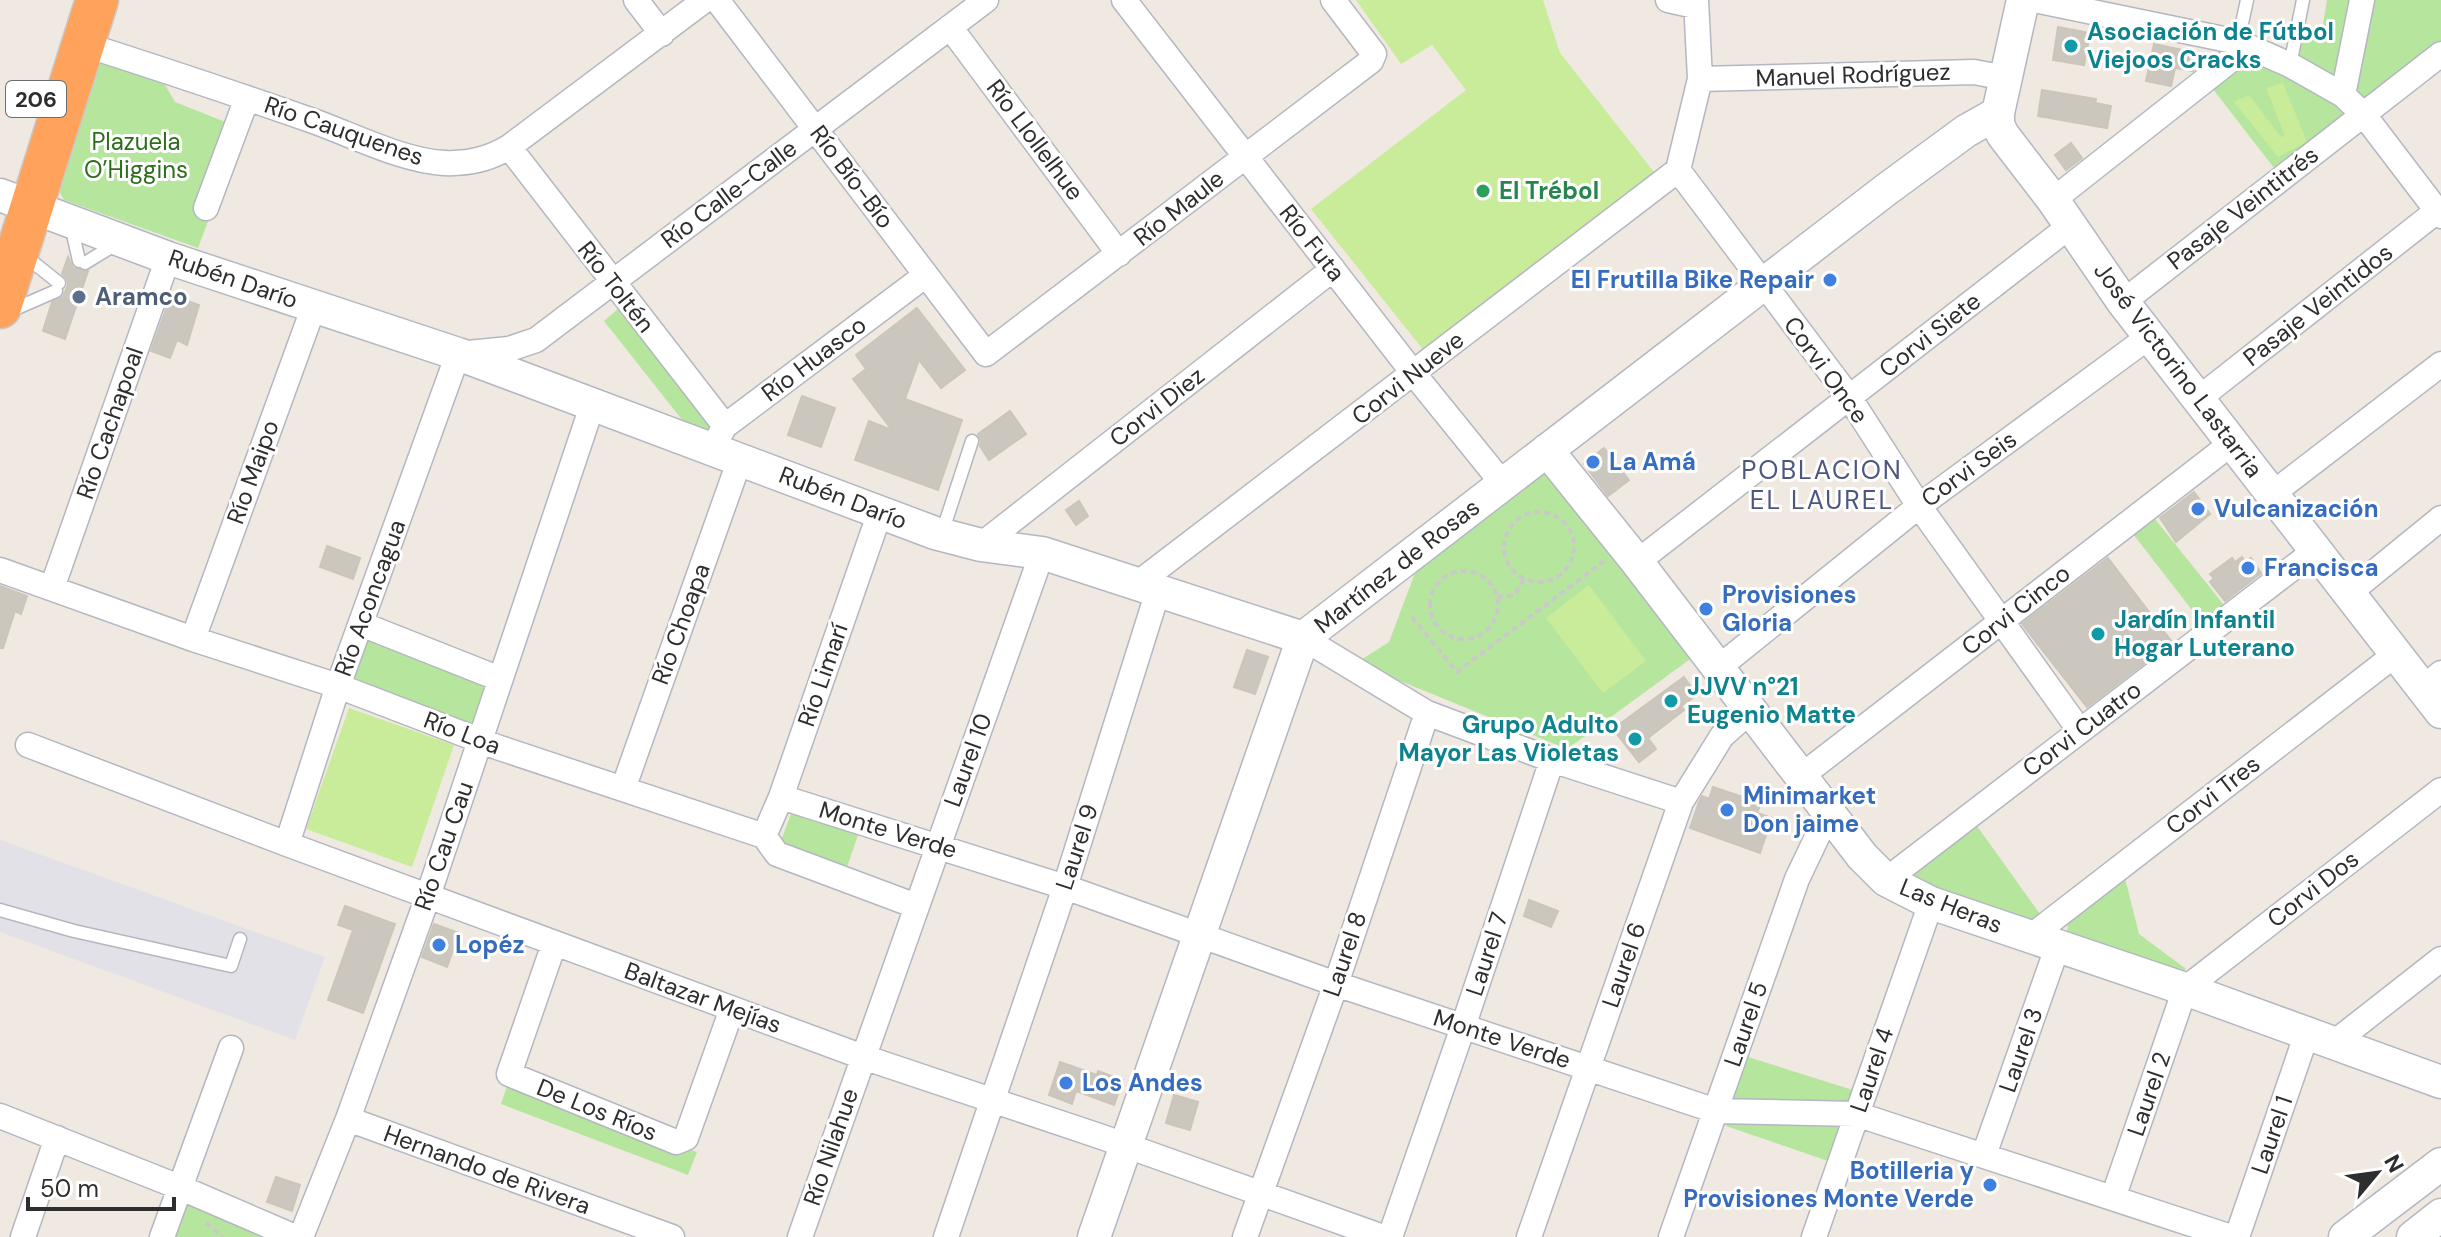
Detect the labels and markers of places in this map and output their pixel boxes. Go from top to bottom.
place label: Asociación de Fútbol Viejoos Cracks [2087,16,2334,75]
marker: Asociación de Fútbol Viejoos Cracks [2062,37,2080,55]
place label: El Trébol [1499,175,1599,206]
marker: El Trébol [1474,182,1492,200]
place label: El Frutilla Bike Repair [1571,264,1814,295]
marker: El Frutilla Bike Repair [1821,271,1839,289]
place label: Aramco [95,281,188,312]
marker: Aramco [70,288,88,306]
place label: La Amá [1609,446,1696,477]
marker: La Amá [1584,453,1602,471]
place label: Vulcanización [2214,493,2378,524]
marker: Vulcanización [2189,500,2207,518]
place label: Francisca [2264,552,2379,583]
marker: Francisca [2239,559,2257,577]
place label: Provisiones Gloria [1722,579,1857,638]
marker: Provisiones Gloria [1697,600,1715,618]
place label: Jardín Infantil Hogar Luterano [2114,604,2295,663]
marker: Jardín Infantil Hogar Luterano [2089,625,2107,643]
place label: JJVV n°21 Eugenio Matte [1687,671,1856,730]
marker: JJVV n°21 Eugenio Matte [1662,692,1680,710]
place label: Grupo Adulto Mayor Las Violetas [1399,709,1619,768]
marker: Grupo Adulto Mayor Las Violetas [1626,730,1644,748]
place label: Minimarket Don jaime [1743,780,1876,839]
marker: Minimarket Don jaime [1718,801,1736,819]
place label: Lopéz [455,929,524,960]
marker: Lopéz [430,936,448,954]
place label: Los Andes [1082,1067,1203,1098]
marker: Los Andes [1057,1074,1075,1092]
place label: Botilleria y Provisiones Monte Verde [1683,1155,1975,1214]
marker: Botilleria y Provisiones Monte Verde [1981,1176,1999,1194]

